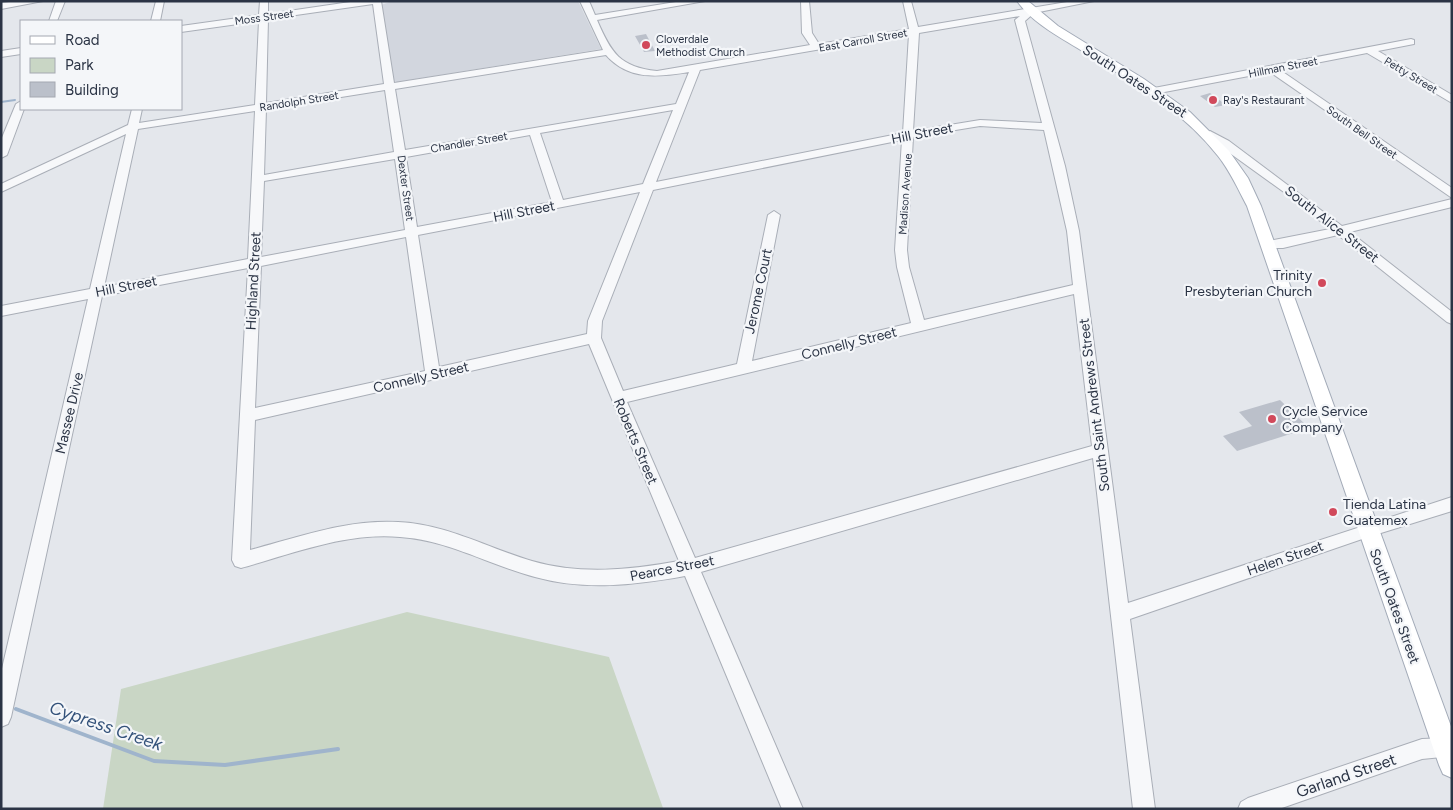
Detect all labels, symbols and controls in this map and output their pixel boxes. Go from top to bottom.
street label: Moss Street [234,7,294,28]
legend [20,20,182,110]
street label: East Carroll Street [818,26,908,55]
text: Road [65,31,100,49]
place label: Cloverdale Methodist Church [656,33,745,59]
marker: Cloverdale Methodist Church [640,39,652,51]
street label: South Oates Street [1079,41,1190,122]
street label: Hillman Street [1247,54,1319,81]
street label: Petty Street [1382,54,1440,96]
text: Park [65,56,94,74]
text: Building [65,81,119,99]
street label: Randolph Street [259,89,340,114]
marker: Ray's Restaurant [1207,94,1219,106]
place label: Ray's Restaurant [1223,94,1305,107]
street label: South Bell Street [1324,103,1400,162]
street label: Hill Street [890,119,954,148]
street label: Chandler Street [430,129,509,156]
street label: Madison Avenue [896,153,915,235]
street label: Dexter Street [394,154,417,222]
street label: South Alice Street [1281,182,1382,266]
street label: Hill Street [492,197,556,226]
street label: Highland Street [242,231,265,331]
street label: Jerome Court [741,247,776,335]
place label: Trinity Presbyterian Church [1185,267,1313,300]
street label: Hill Street [94,272,158,301]
marker: Trinity Presbyterian Church [1316,277,1328,289]
street label: South Saint Andrews Street [1075,317,1114,493]
street label: Connelly Street [800,323,899,364]
street label: Connelly Street [372,358,471,397]
street label: Massee Drive [52,370,87,456]
street label: Roberts Street [610,396,661,487]
place label: Cycle Service Company [1282,403,1368,436]
marker: Cycle Service Company [1266,413,1278,425]
place label: Tienda Latina Guatemex [1343,496,1426,529]
marker: Tienda Latina Guatemex [1327,506,1339,518]
street label: Helen Street [1245,538,1325,579]
street label: South Oates Street [1366,546,1423,666]
street label: Pearce Street [629,552,716,585]
water label: Cypress Creek [47,696,167,756]
street label: Garland Street [1294,749,1399,801]

